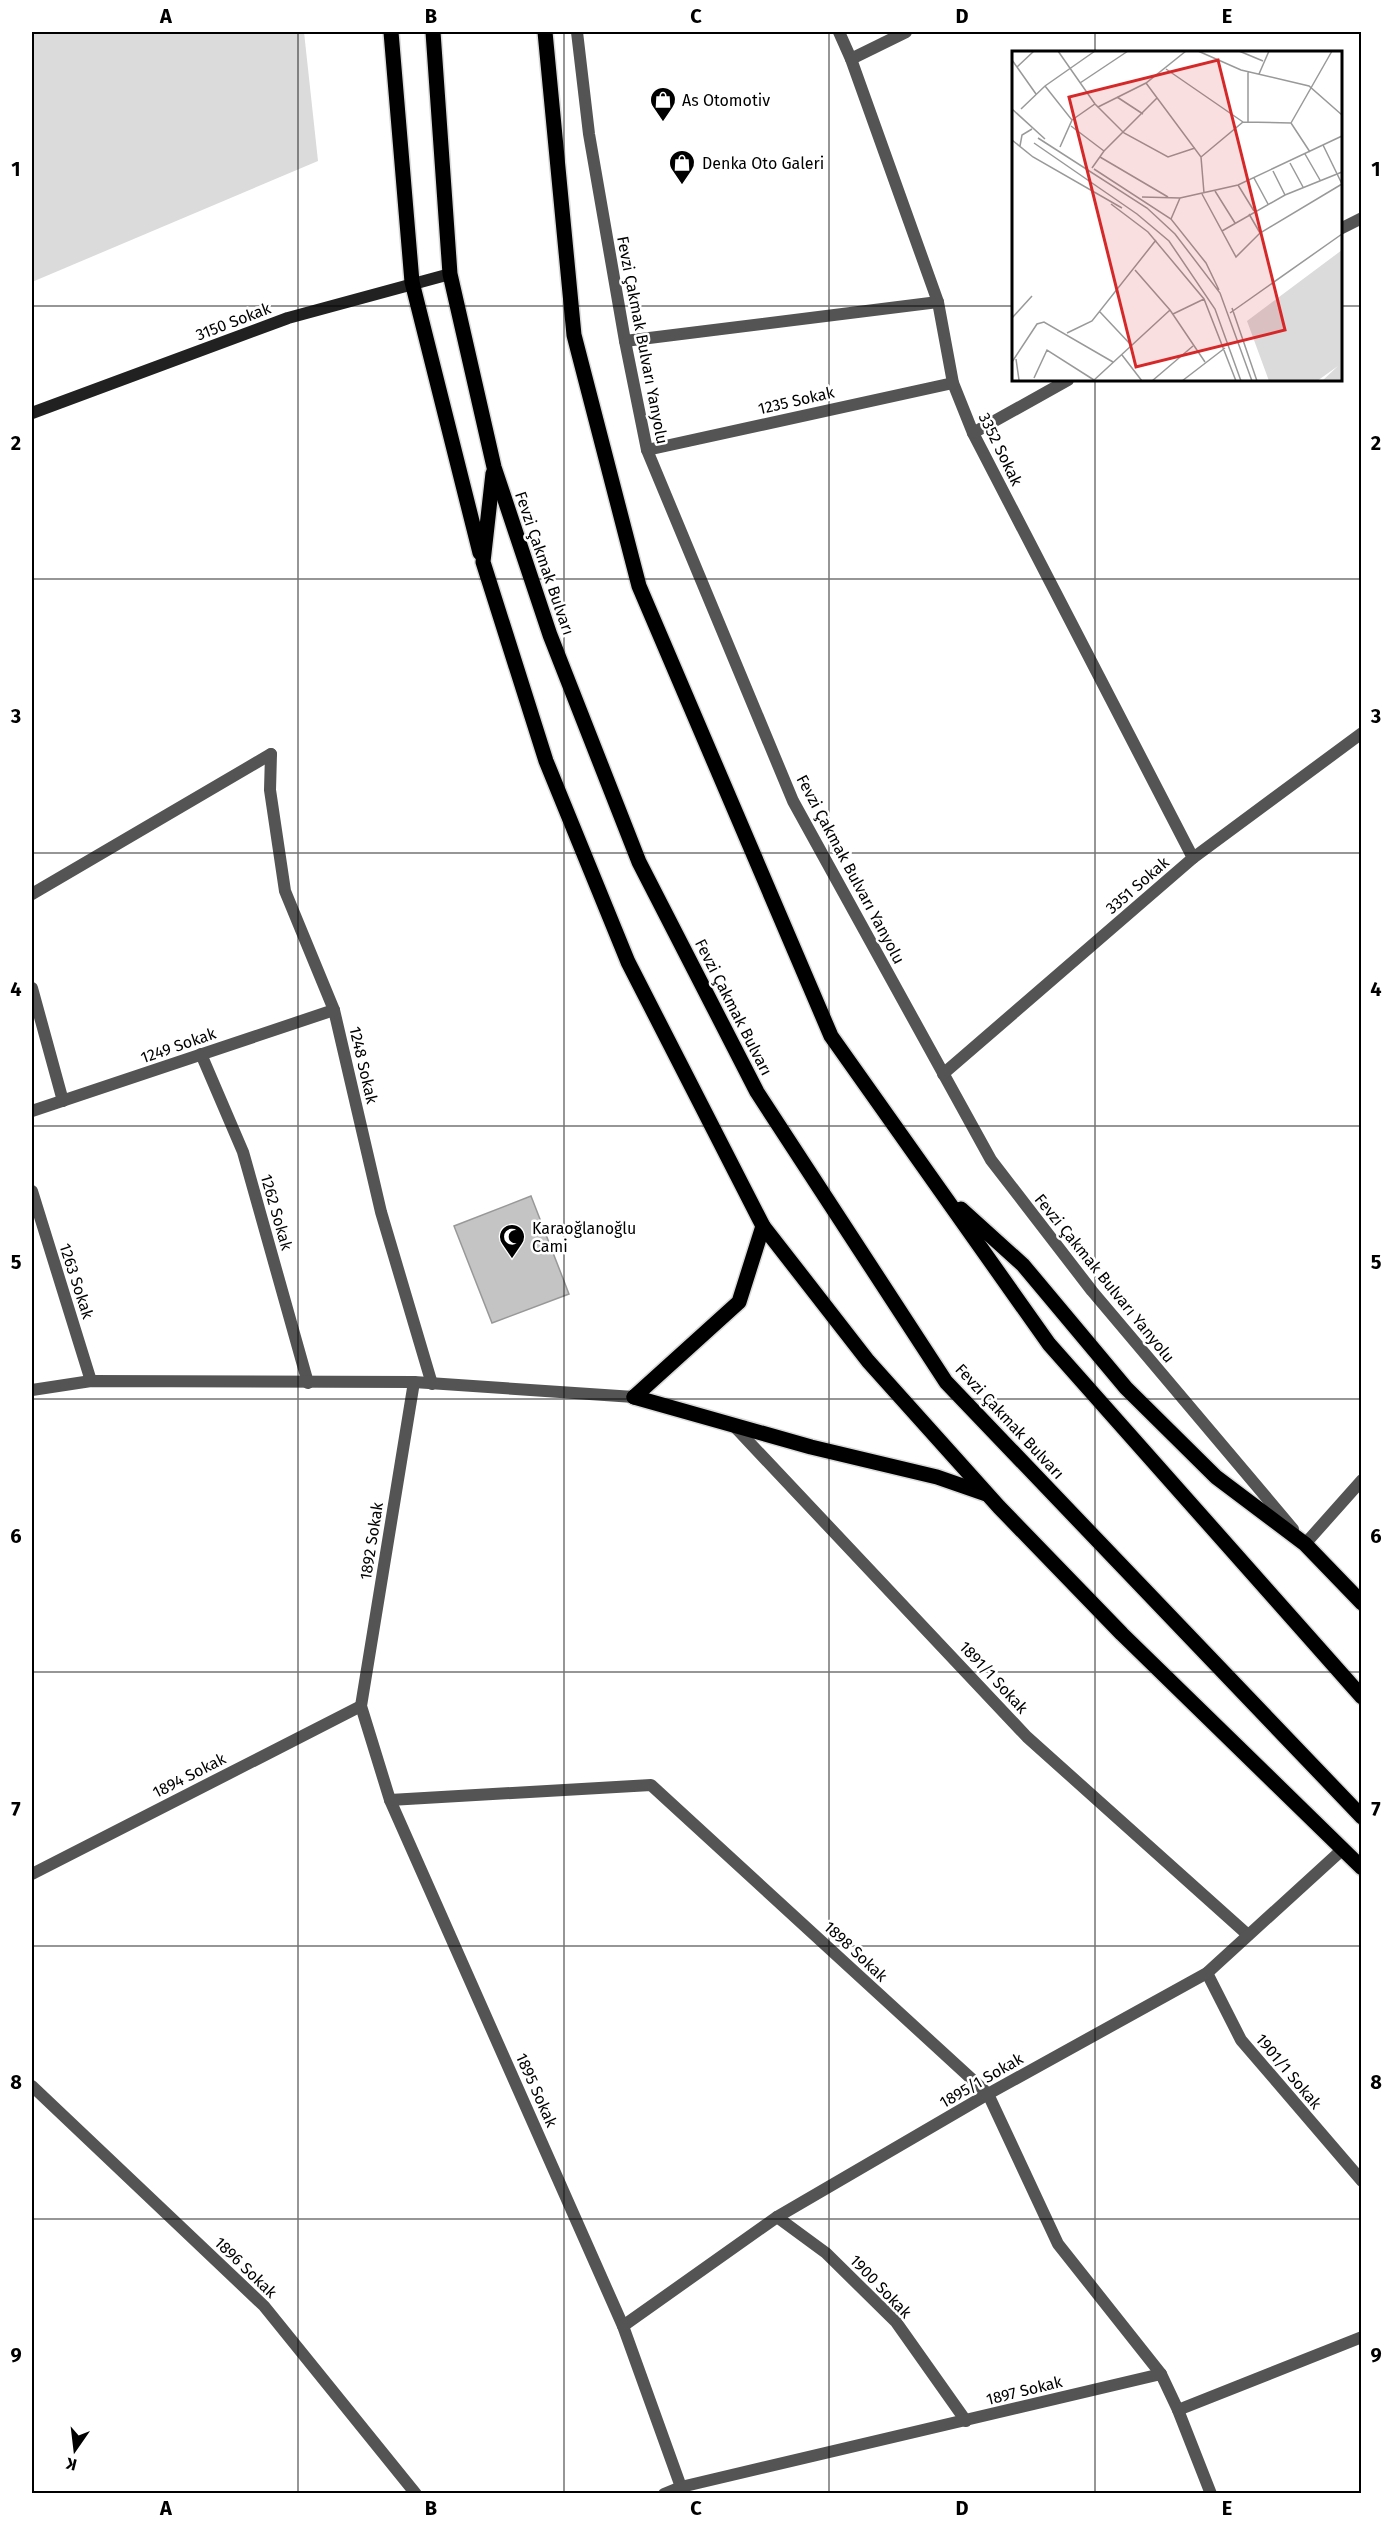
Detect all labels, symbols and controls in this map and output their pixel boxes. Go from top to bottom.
text: A [159,4,173,28]
text: B [425,4,437,28]
text: C [690,4,702,28]
text: D [955,4,969,28]
text: E [1222,4,1232,28]
inset map [1012,51,1342,381]
shop icon: As Otomotiv [648,85,678,123]
place label: As Otomotiv [682,91,770,110]
shop icon: Denka Oto Galeri [667,148,697,186]
place label: Denka Oto Galeri [702,154,824,173]
text: 1 [11,157,21,181]
text: 1 [1371,157,1381,181]
street label: Fevzi Çakmak Bulvarı Yanyolu [612,234,672,446]
street label: 3150 Sokak [193,298,274,344]
street label: 1235 Sokak [756,382,837,419]
street label: 3352 Sokak [975,410,1027,490]
text: 2 [11,431,21,455]
text: 2 [1371,431,1381,455]
street label: Fevzi Çakmak Bulvarı [510,489,578,638]
text: 3 [10,704,21,728]
text: 3 [1370,704,1381,728]
street label: Fevzi Çakmak Bulvarı Yanyolu [792,771,909,968]
street label: 3351 Sokak [1102,852,1173,918]
street label: Fevzi Çakmak Bulvarı [690,936,776,1079]
text: 4 [10,977,22,1001]
text: 4 [1370,977,1382,1001]
street label: 1249 Sokak [138,1024,219,1067]
street label: 1248 Sokak [345,1025,382,1106]
street label: 1262 Sokak [257,1172,297,1253]
street label: Fevzi Çakmak Bulvarı Yanyolu [1030,1190,1179,1367]
place label: Karaoğlanoğlu Cami [532,1219,636,1256]
mosque icon: Karaoğlanoğlu Cami [497,1222,527,1260]
street label: 1263 Sokak [55,1241,98,1322]
text: 5 [11,1250,22,1274]
text: 5 [1371,1250,1382,1274]
street label: Fevzi Çakmak Bulvarı [951,1360,1068,1484]
street label: 1892 Sokak [356,1500,387,1581]
text: 6 [10,1524,22,1548]
text: 6 [1370,1524,1382,1548]
street label: 1891/1 Sokak [955,1637,1032,1718]
street label: 1894 Sokak [150,1749,230,1802]
text: 7 [11,1797,21,1821]
text: 7 [1371,1797,1381,1821]
street label: 1898 Sokak [820,1917,892,1986]
street label: 1901/1 Sokak [1252,2030,1326,2113]
street label: 1895/1 Sokak [936,2049,1027,2112]
street label: 1895 Sokak [512,2050,562,2131]
text: 8 [10,2070,22,2094]
text: 8 [1370,2070,1382,2094]
street label: 1896 Sokak [210,2233,281,2302]
street label: 1900 Sokak [846,2251,916,2322]
text: 9 [10,2343,22,2367]
text: 9 [1370,2343,1382,2367]
street label: 1897 Sokak [984,2372,1065,2409]
north arrow [45,2420,105,2480]
text: K [63,2453,79,2475]
text: A [159,2496,173,2520]
text: B [425,2496,437,2520]
text: C [690,2496,702,2520]
text: D [955,2496,969,2520]
text: E [1222,2496,1232,2520]

